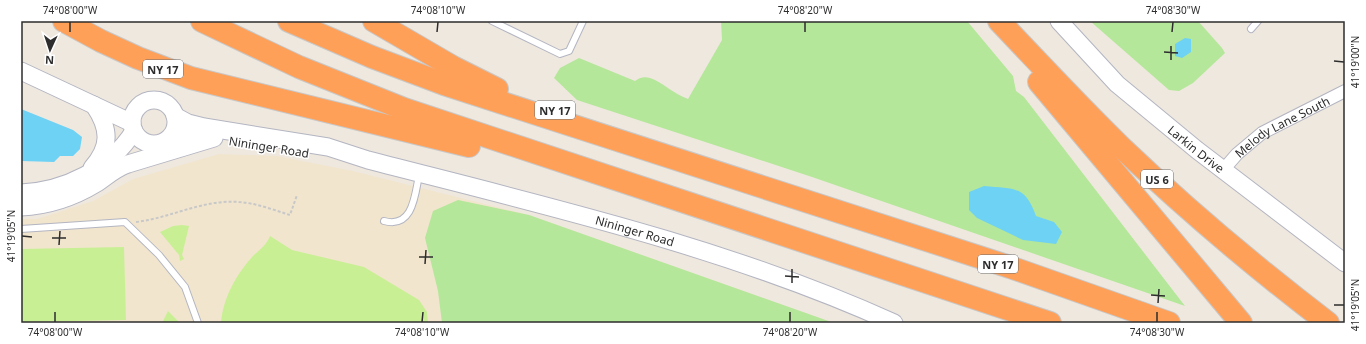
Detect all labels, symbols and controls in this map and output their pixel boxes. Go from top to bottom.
text: 74°08'00"W [43,3,98,17]
text: 74°08'10"W [411,3,466,17]
text: 74°08'20"W [778,3,833,17]
text: 74°08'30"W [1146,3,1201,17]
north arrow [30,30,70,70]
text: 41°19'00"N [1348,36,1362,88]
text: N [45,53,54,68]
road number: NY 17 [143,60,183,78]
street label: Melody Lane South [1231,92,1332,161]
road number: NY 17 [535,101,575,119]
street label: Larkin Drive [1164,121,1228,177]
street label: Nininger Road [228,132,310,162]
road number: US 6 [1141,170,1173,188]
text: 41°19'05"N [4,210,18,262]
street label: Nininger Road [594,211,676,250]
road number: NY 17 [978,255,1018,273]
text: 41°19'05"N [1348,279,1362,331]
text: 74°08'00"W [28,325,83,339]
text: 74°08'10"W [395,325,450,339]
text: 74°08'20"W [763,325,818,339]
text: 74°08'30"W [1130,325,1185,339]

